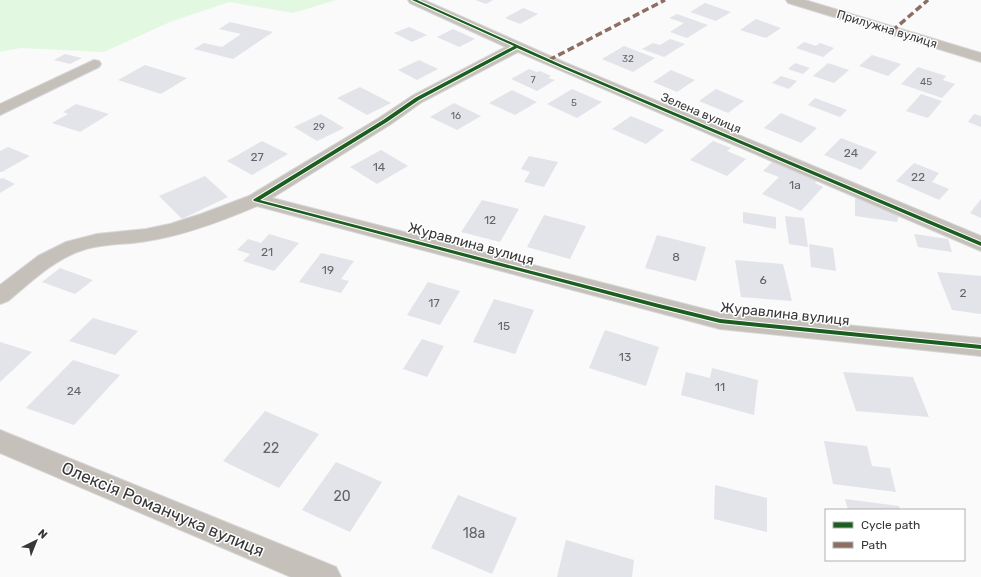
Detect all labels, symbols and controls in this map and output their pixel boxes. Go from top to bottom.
street label: Прилужна вулиця [835,7,939,51]
house number: 32 [622,53,634,65]
house number: 7 [530,74,536,86]
house number: 45 [920,76,932,88]
street label: Зелена вулиця [659,90,743,136]
house number: 5 [571,97,577,109]
house number: 16 [451,110,461,122]
house number: 29 [313,121,325,133]
house number: 24 [844,146,859,160]
house number: 27 [250,150,264,164]
house number: 14 [373,160,386,174]
house number: 22 [911,170,925,184]
house number: 1а [789,178,801,192]
house number: 12 [484,213,496,227]
street label: Журавлина вулиця [406,219,536,269]
house number: 21 [261,245,273,259]
house number: 8 [672,250,680,264]
house number: 19 [322,263,334,277]
house number: 6 [759,273,767,287]
house number: 2 [959,286,967,300]
house number: 17 [428,296,440,310]
street label: Журавлина вулиця [720,299,850,329]
house number: 15 [498,319,510,333]
house number: 13 [619,350,631,364]
house number: 11 [715,380,725,394]
house number: 24 [67,384,82,398]
house number: 22 [263,440,279,457]
street label: Олексія Романчука вулиця [59,457,267,561]
house number: 20 [333,488,351,505]
legend [825,509,965,561]
text: Cycle path [861,518,920,532]
north arrow [16,521,56,561]
house number: 18а [463,525,485,542]
text: N [35,527,50,542]
text: Path [861,538,887,552]

